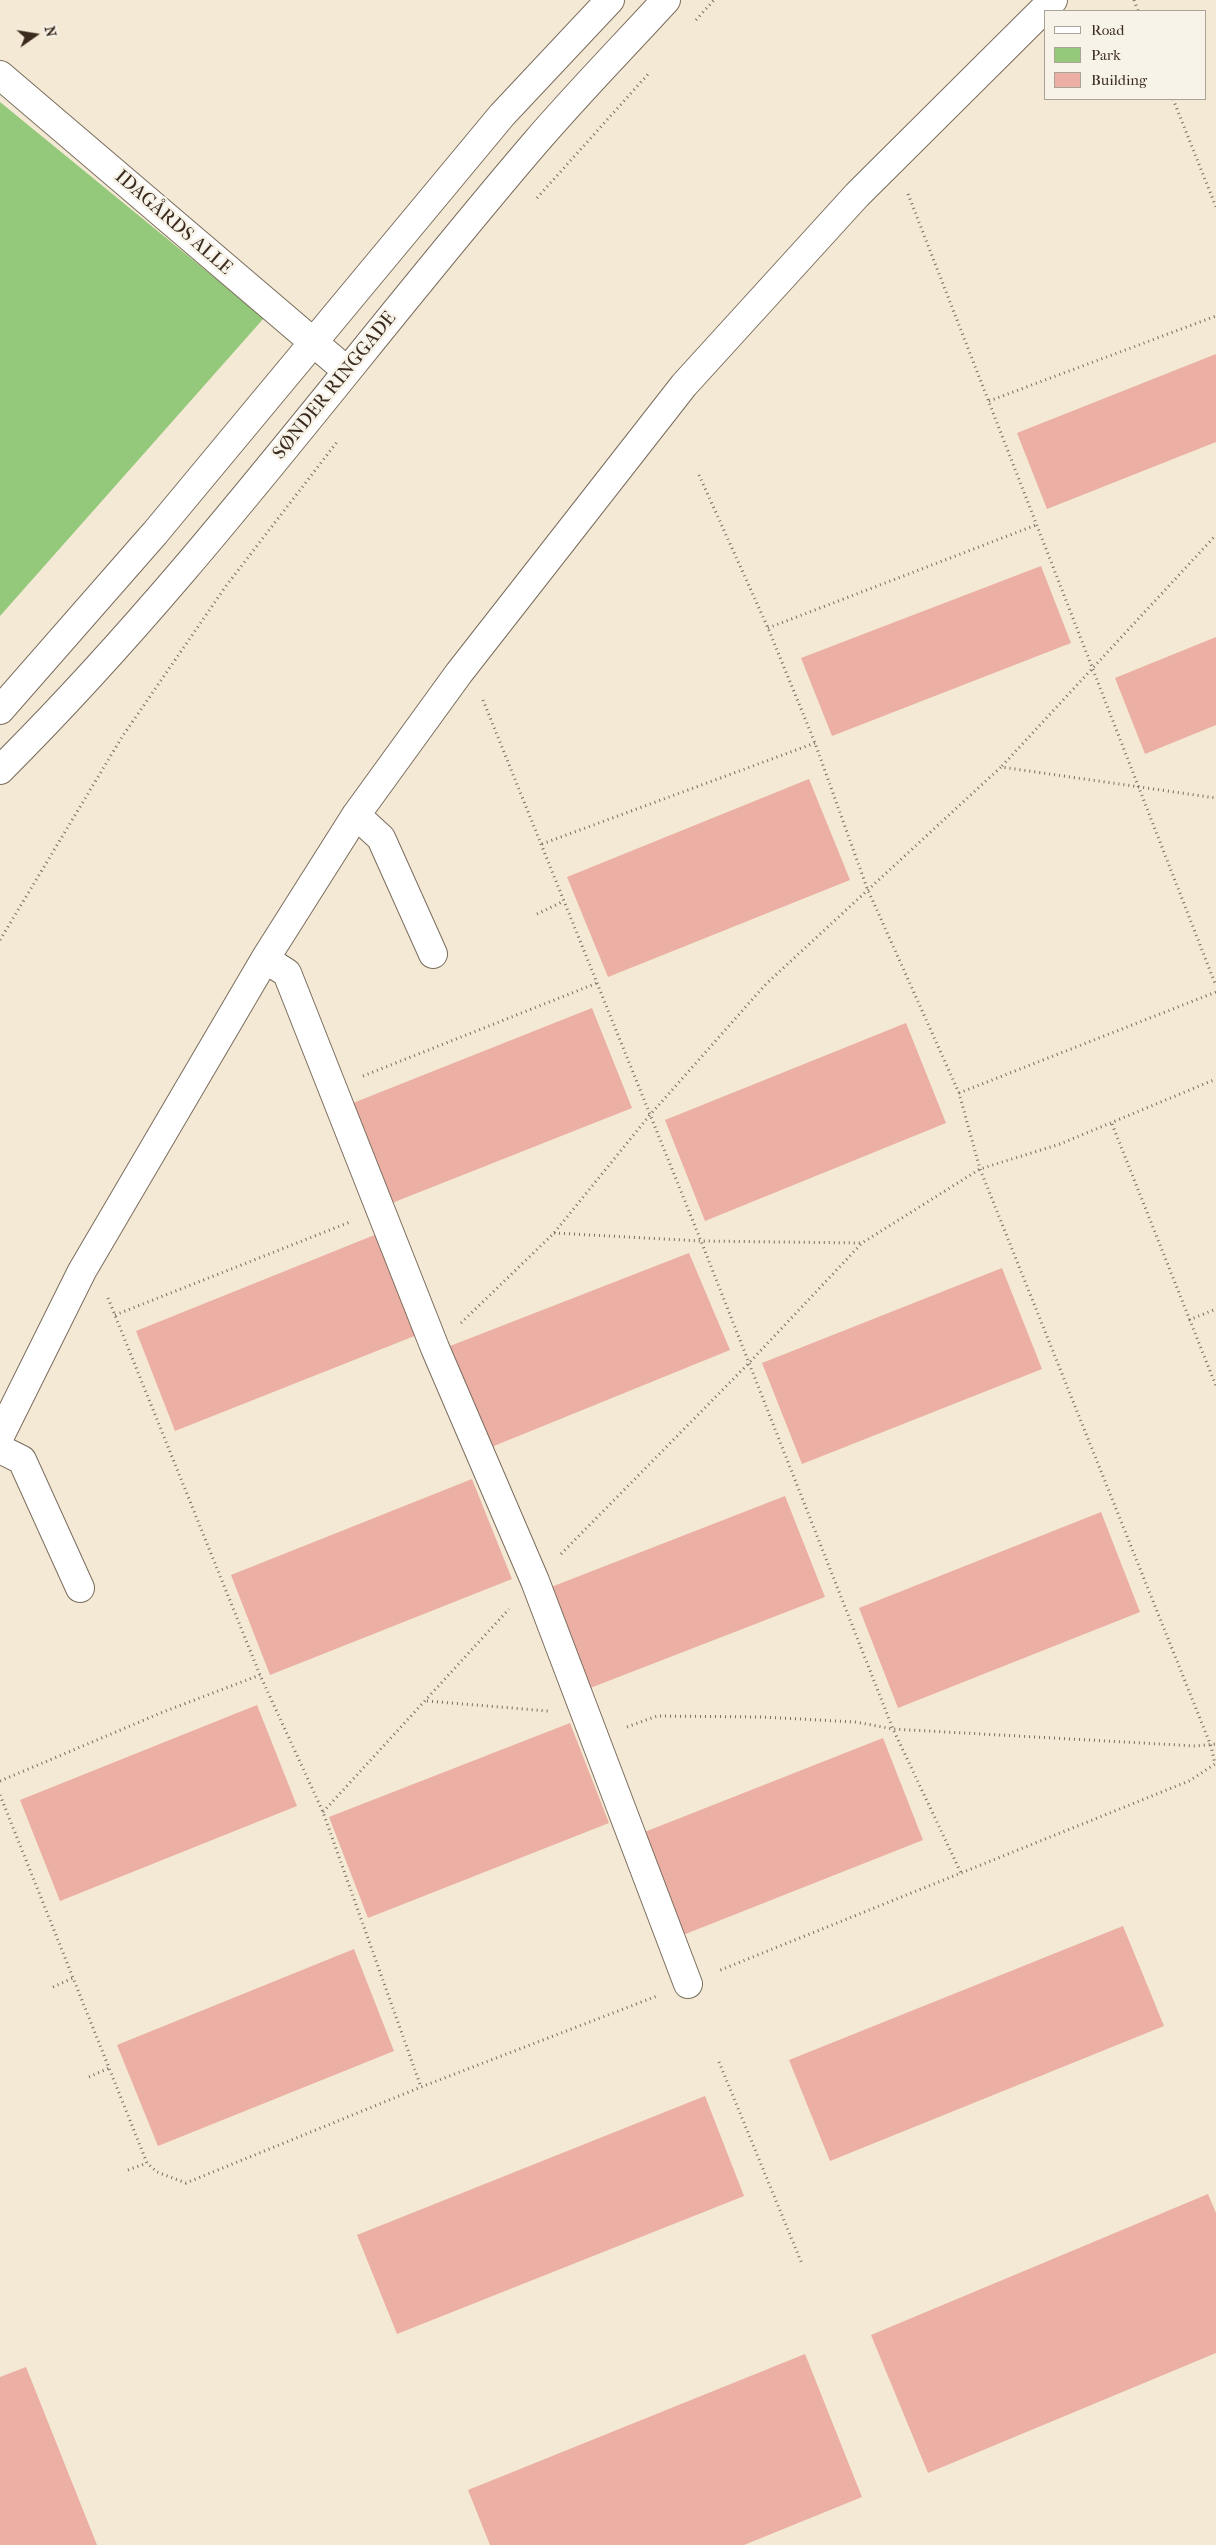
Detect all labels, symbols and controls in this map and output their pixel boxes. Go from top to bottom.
north arrow [10,10,60,60]
legend [1044,10,1206,100]
text: Road [1091,21,1124,39]
text: N [41,24,60,39]
text: Park [1091,46,1121,64]
text: Building [1091,71,1147,89]
street label: IDAGÅRDS ALLE [110,166,236,280]
street label: SØNDER RINGGADE [268,308,402,464]

